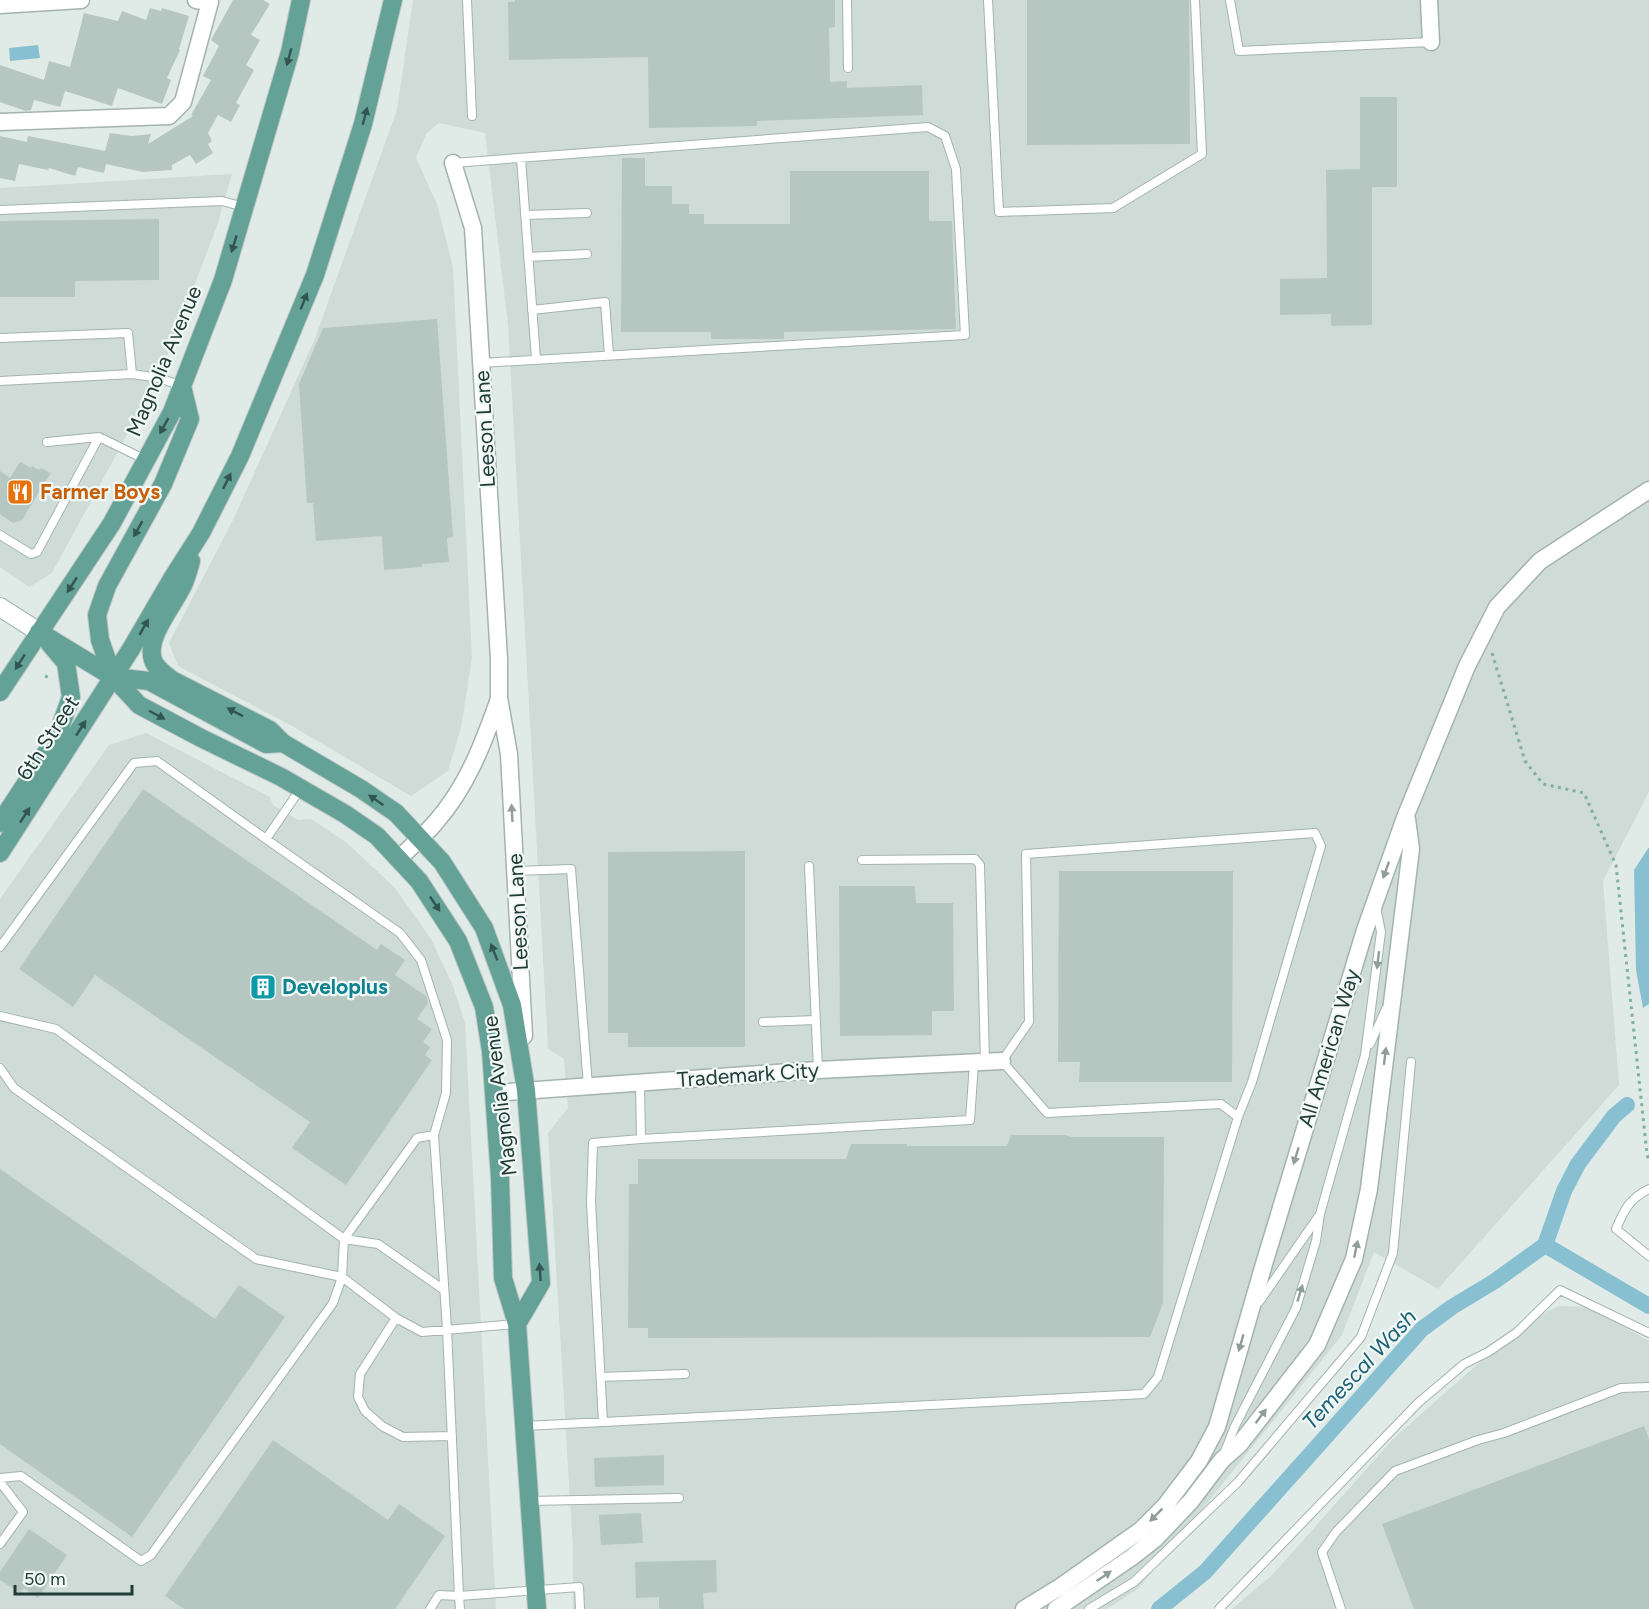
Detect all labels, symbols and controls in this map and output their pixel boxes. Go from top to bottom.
one-way arrow [284,48,293,66]
one-way arrow [361,107,371,126]
one-way arrow [229,235,238,253]
street label: Magnolia Avenue [121,282,207,440]
one-way arrow [299,292,309,310]
street label: Leeson Lane [469,370,500,488]
one-way arrow [159,418,169,435]
one-way arrow [223,472,232,489]
restaurant icon: Farmer Boys [5,477,35,507]
place label: Farmer Boys [40,479,160,504]
one-way arrow [133,521,143,538]
one-way arrow [66,577,77,593]
one-way arrow [139,618,149,635]
one-way arrow [15,654,26,671]
street label: 6th Street [11,691,84,785]
one-way arrow [226,707,243,717]
one-way arrow [149,710,166,720]
one-way arrow [75,720,86,736]
one-way arrow [369,794,385,806]
one-way arrow [508,803,517,822]
one-way arrow [19,807,30,823]
street label: Leeson Lane [502,853,533,971]
one-way arrow [1381,861,1391,879]
one-way arrow [429,896,440,912]
one-way arrow [489,943,498,961]
one-way arrow [1373,950,1383,969]
street label: All American Way [1293,966,1364,1130]
building icon: Developlus [248,972,278,1002]
place label: Developlus [282,974,388,999]
street label: Magnolia Avenue [477,1015,522,1178]
one-way arrow [1380,1047,1389,1066]
street label: Trademark City [676,1057,820,1092]
one-way arrow [1291,1147,1300,1165]
one-way arrow [1352,1240,1362,1258]
one-way arrow [536,1263,545,1282]
one-way arrow [1296,1284,1305,1302]
water label: Temescal Wash [1297,1304,1422,1435]
one-way arrow [1236,1334,1245,1352]
one-way arrow [1254,1409,1266,1424]
one-way arrow [1148,1508,1163,1522]
scale bar [15,1558,132,1596]
text: 50 m [24,1568,66,1590]
one-way arrow [1096,1571,1112,1582]

